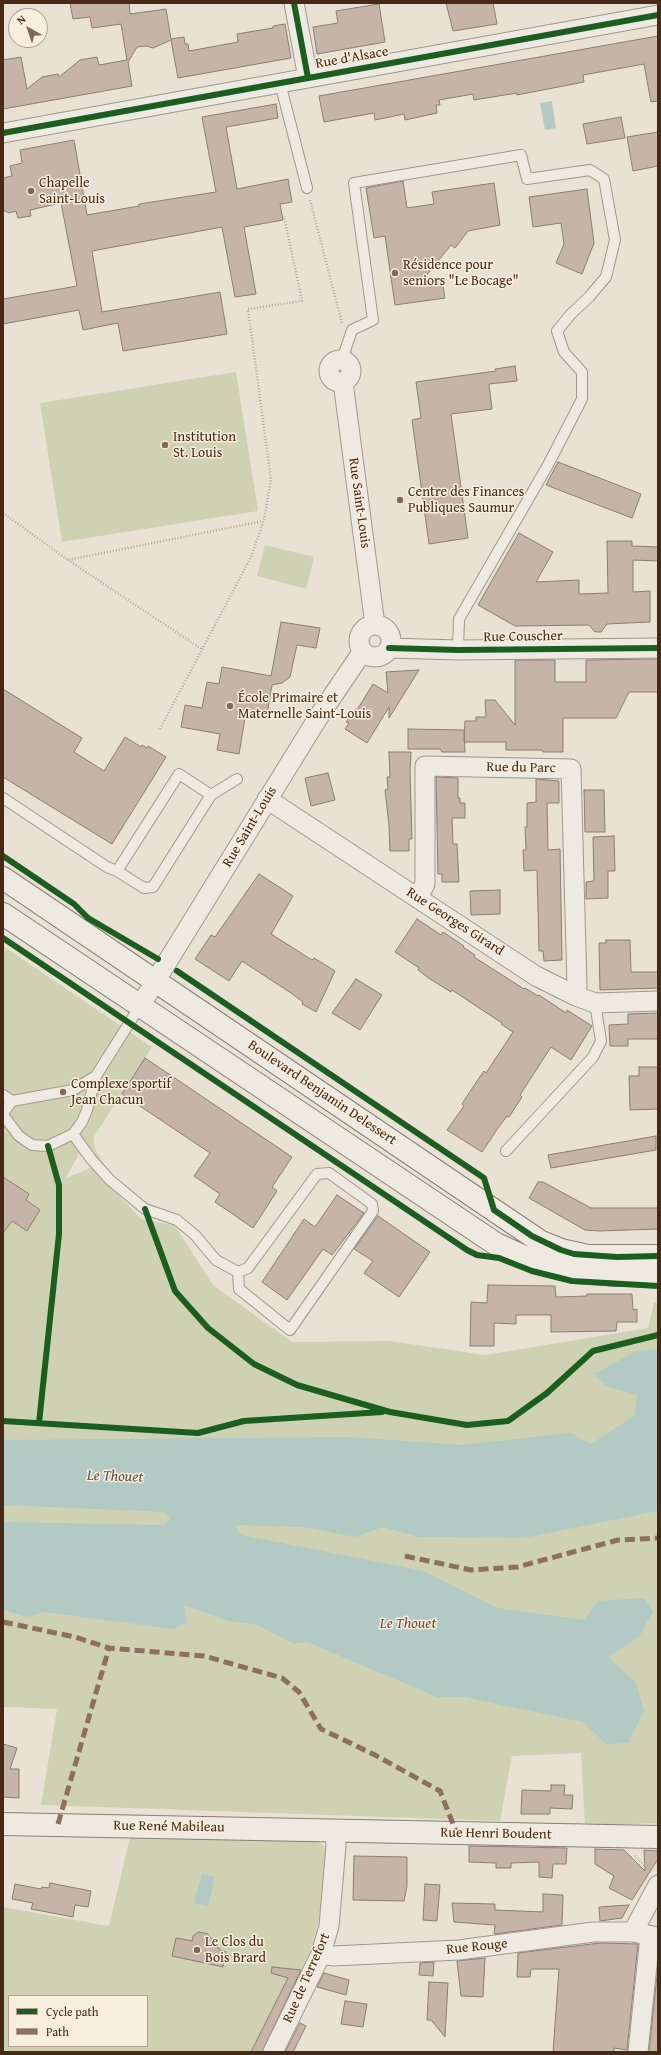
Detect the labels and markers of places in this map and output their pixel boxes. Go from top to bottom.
place label: Chapelle Saint-Louis [39,175,105,208]
marker: Chapelle Saint-Louis [26,186,36,196]
place label: Résidence pour seniors "Le Bocage" [403,257,519,290]
marker: Résidence pour seniors "Le Bocage" [390,268,400,278]
place label: Institution St. Louis [173,429,236,462]
marker: Institution St. Louis [160,440,170,450]
place label: Centre des Finances Publiques Saumur [408,484,524,516]
marker: Centre des Finances Publiques Saumur [395,495,405,505]
place label: École Primaire et Maternelle Saint-Louis [238,690,371,722]
marker: École Primaire et Maternelle Saint-Louis [225,701,235,711]
place label: Complexe sportif Jean Chacun [71,1076,171,1108]
marker: Complexe sportif Jean Chacun [58,1087,68,1097]
place label: Le Clos du Bois Brard [205,1934,266,1966]
marker: Le Clos du Bois Brard [192,1945,202,1955]

